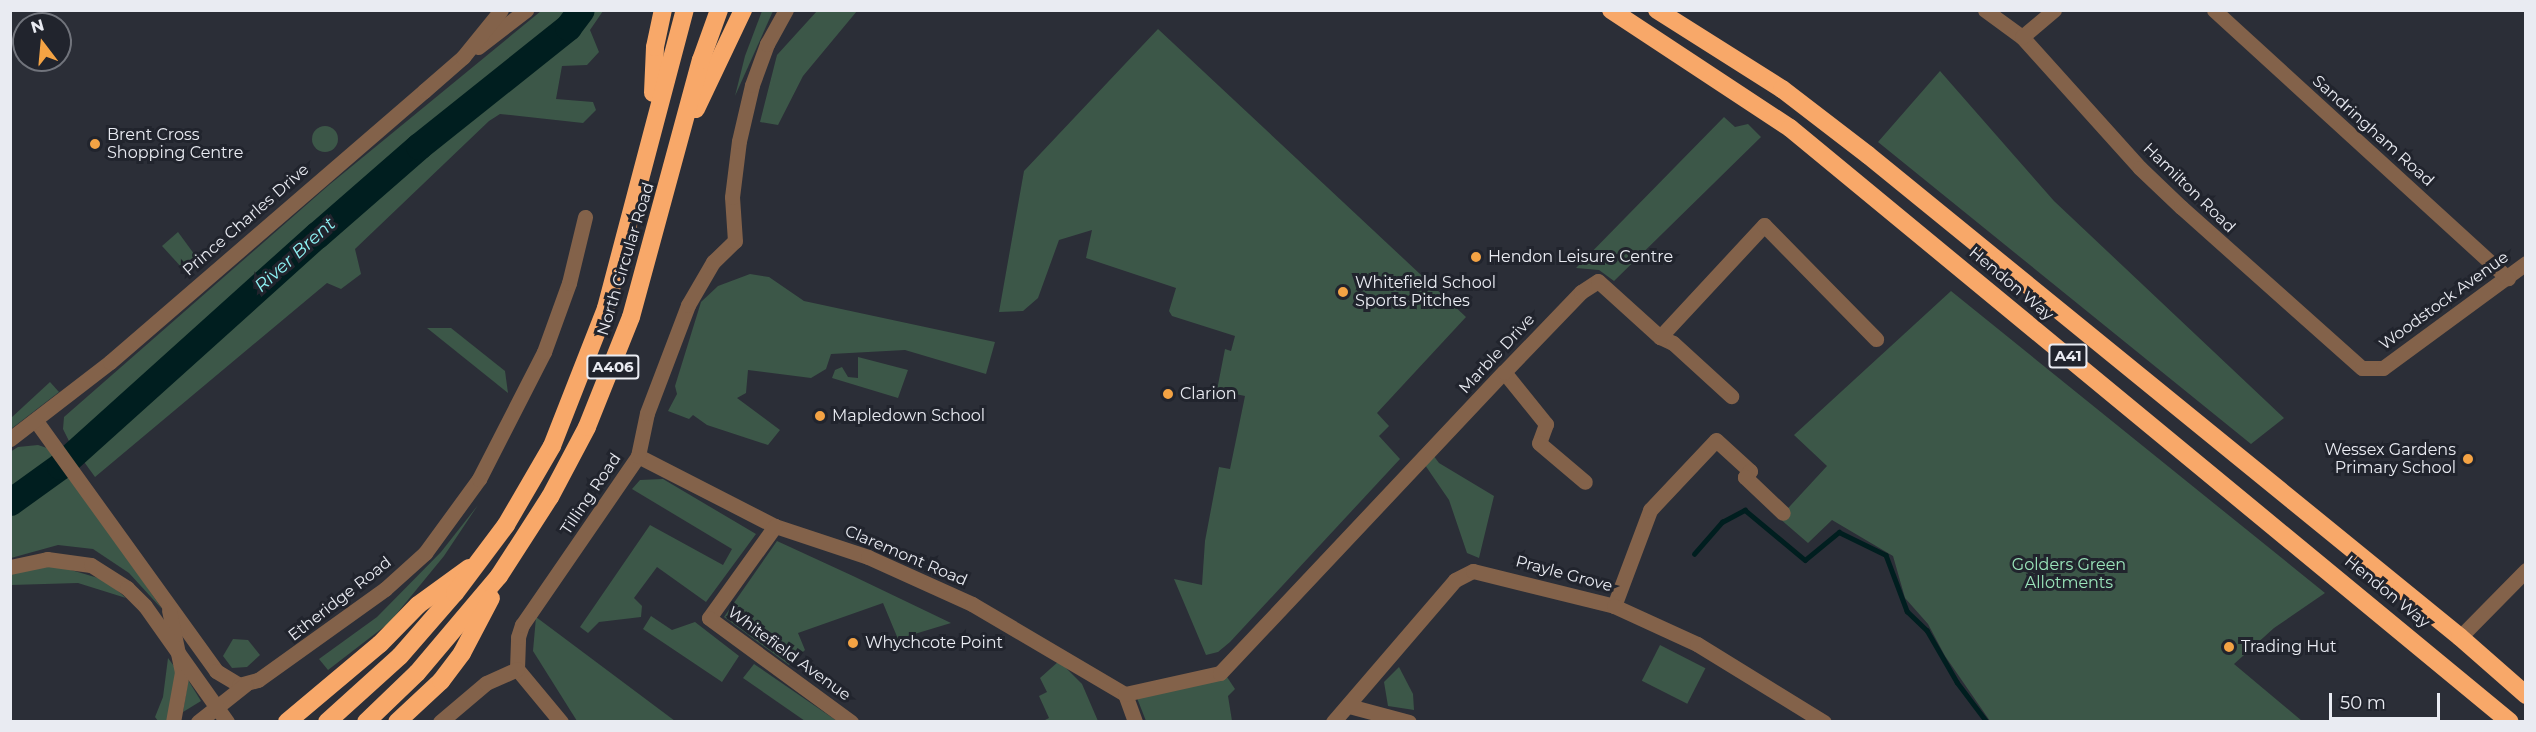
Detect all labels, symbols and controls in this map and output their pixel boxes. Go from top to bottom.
north arrow [12,12,72,72]
text: N [29,15,46,37]
street label: Sandringham Road [2308,71,2438,191]
place label: Brent Cross Shopping Centre [107,125,243,163]
marker: Brent Cross Shopping Centre [88,137,102,151]
street label: Hamilton Road [2139,139,2239,237]
street label: Prince Charles Drive [179,160,313,280]
street label: North Circular Road [594,180,658,338]
water label: River Brent [250,213,340,297]
street label: Hendon Way [1965,243,2057,325]
place label: Hendon Leisure Centre [1488,247,1673,267]
street label: Woodstock Avenue [2376,248,2512,354]
marker: Hendon Leisure Centre [1469,250,1483,264]
place label: Whitefield School Sports Pitches [1355,273,1496,311]
marker: Whitefield School Sports Pitches [1336,285,1350,299]
street label: Marble Drive [1455,310,1539,398]
road number: A41 [2047,344,2089,368]
road number: A406 [586,355,640,379]
place label: Clarion [1180,384,1237,404]
marker: Clarion [1161,387,1175,401]
place label: Mapledown School [832,406,985,426]
marker: Mapledown School [813,409,827,423]
place label: Wessex Gardens Primary School [2325,440,2456,478]
street label: Tilling Road [557,450,625,538]
marker: Wessex Gardens Primary School [2461,452,2475,466]
street label: Claremont Road [842,522,970,590]
street label: Prayle Grove [1514,552,1614,596]
street label: Hendon Way [2341,552,2433,632]
street label: Etheridge Road [285,553,395,645]
park label: Golders Green Allotments [2012,555,2126,593]
street label: Whitefield Avenue [724,603,854,705]
place label: Whychcote Point [865,633,1003,653]
marker: Whychcote Point [846,636,860,650]
place label: Trading Hut [2241,637,2337,657]
marker: Trading Hut [2222,640,2236,654]
scale bar [2332,681,2443,719]
text: 50 m [2340,692,2386,714]

